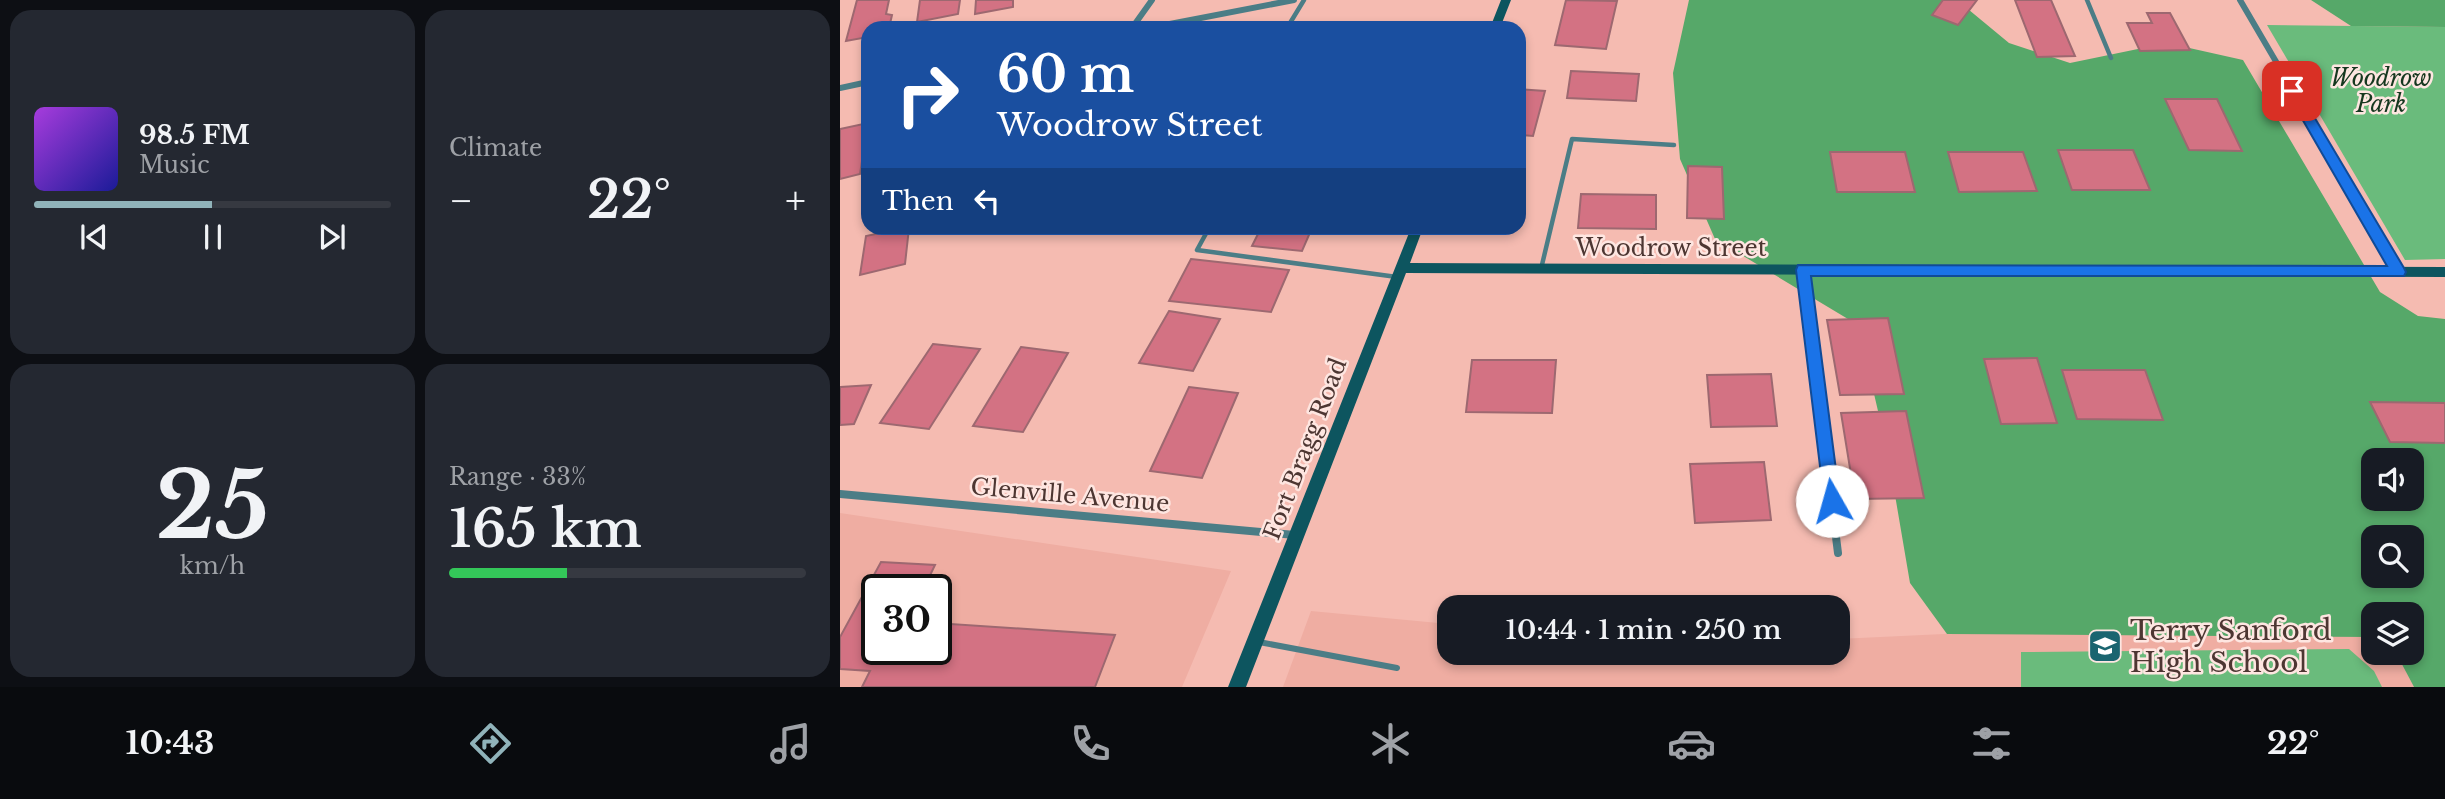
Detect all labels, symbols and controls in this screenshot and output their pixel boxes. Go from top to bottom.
text: 60 m [997,44,1134,105]
icon: right [882,49,973,140]
pin [2262,61,2322,121]
park label: Woodrow Park [2330,64,2432,118]
icon: arrive [2273,72,2311,110]
text: Woodrow Street [997,105,1263,145]
text: 98.5 FM [139,119,250,151]
text: Climate [449,134,542,162]
text: Music [139,151,210,179]
text: 22° [587,168,671,232]
text: − [449,177,473,224]
text: + [785,177,806,224]
icon: left [968,182,1006,220]
text: Then [882,185,954,217]
icon: previous [75,218,113,256]
icon: pause [194,218,232,256]
icon: next [313,218,351,256]
street label: Woodrow Street [1575,234,1767,262]
street label: Fort Bragg Road [1257,354,1353,544]
map controls [2361,448,2424,665]
button: sound [2361,448,2424,511]
text: 25 [156,450,269,563]
text: Range · 33% [449,463,586,491]
position arrow [1795,464,1869,538]
street label: Glenville Avenue [969,472,1171,518]
text: 165 km [449,497,642,561]
button: search [2361,525,2424,588]
text: km/h [180,552,245,580]
speed limit sign: 30 [861,574,952,665]
button: layers [2361,602,2424,665]
place label: Terry Sanford High School [2130,613,2332,680]
text: 10:44 · 1 min · 250 m [1506,614,1781,646]
school or university icon: Terry Sanford High School [2086,627,2124,665]
icon: directions [466,719,515,768]
icon: music [766,719,815,768]
icon: phone [1066,719,1115,768]
icon: climate [1366,719,1415,768]
icon: car [1667,719,1716,768]
icon: filters [1967,719,2016,768]
text: 10:43 [126,723,214,763]
text: 22° [2267,723,2319,763]

